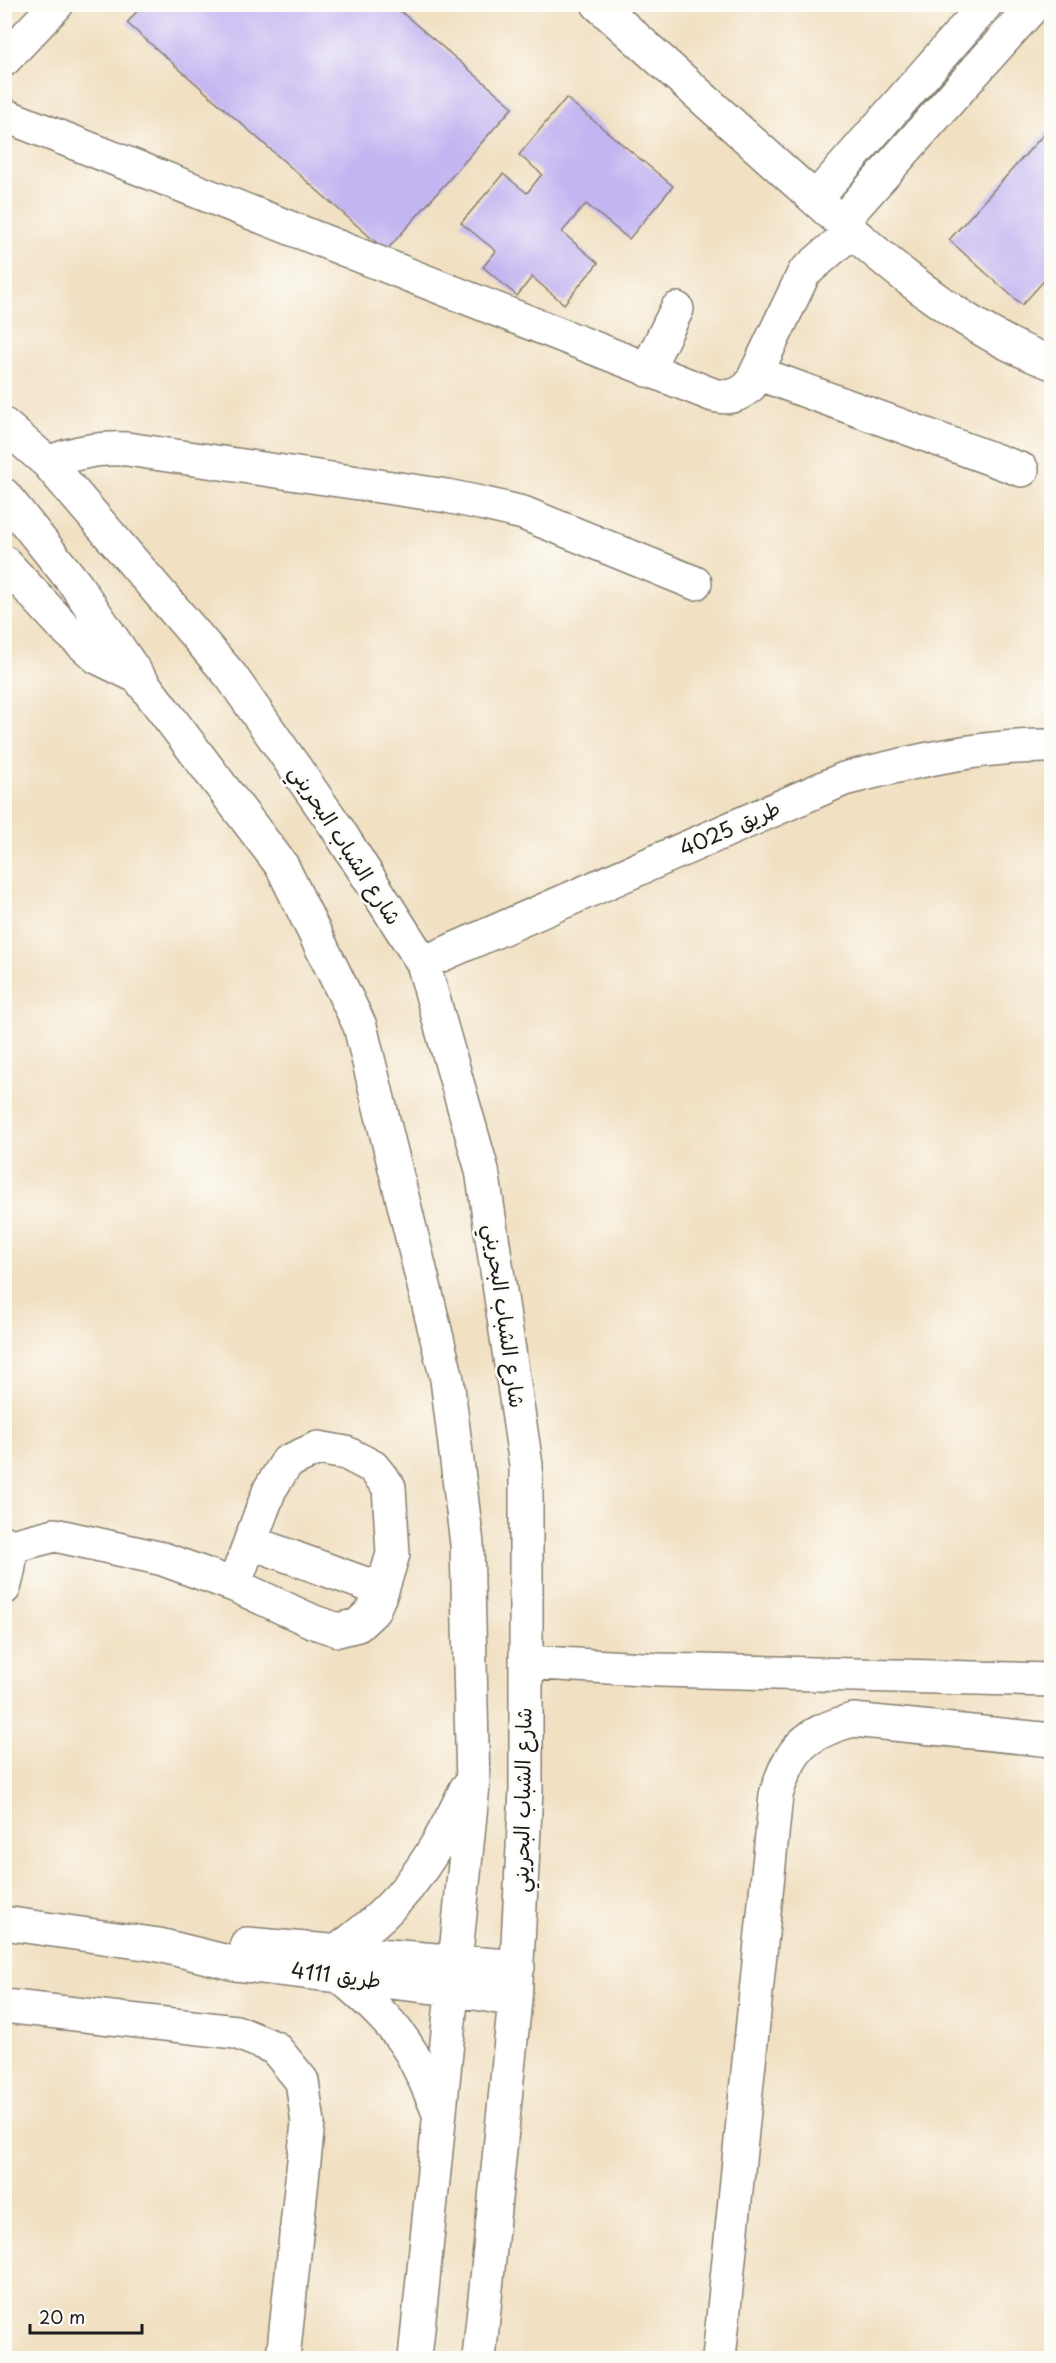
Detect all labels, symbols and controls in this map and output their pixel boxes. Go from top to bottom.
street label: شارع الشباب البحريني [279,757,411,933]
street label: طريق 4025 [674,791,785,864]
street label: شارع الشباب البحريني [472,1222,535,1410]
street label: شارع الشباب البحريني [503,1707,544,1893]
street label: طريق 4111 [289,1953,383,1995]
scale bar [30,2297,142,2335]
text: 20 m [39,2303,85,2330]

